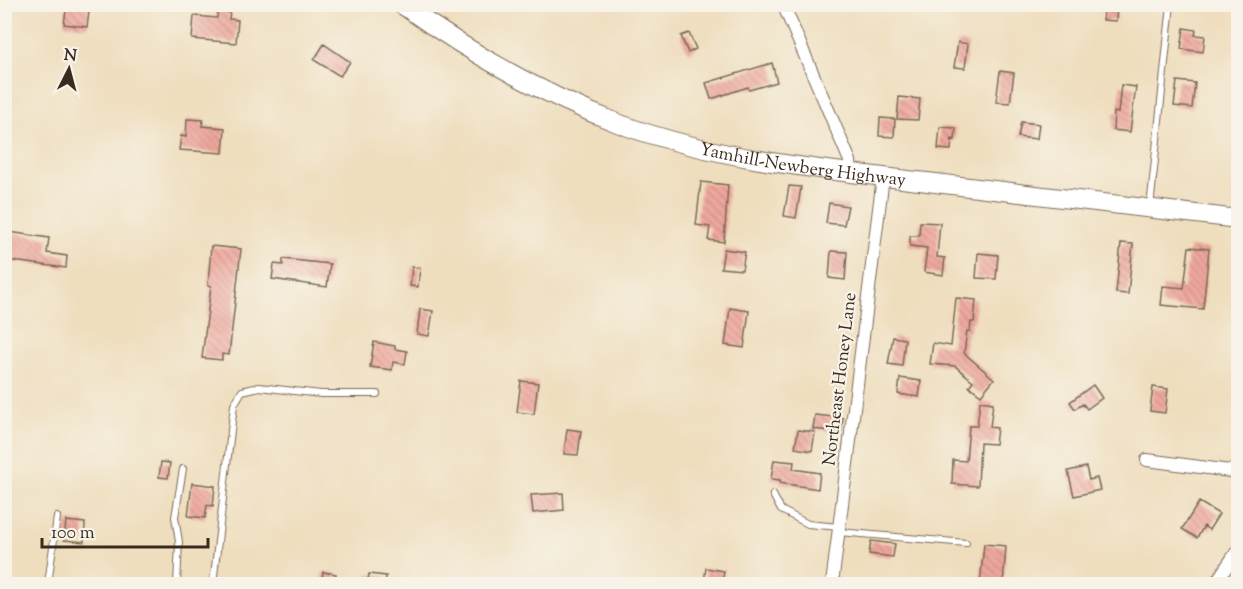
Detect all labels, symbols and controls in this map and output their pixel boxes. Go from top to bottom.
north arrow [39,39,99,99]
text: N [63,44,78,69]
street label: Yamhill-Newberg Highway [697,137,907,194]
street label: Northeast Honey Lane [817,291,865,467]
scale bar [42,511,208,549]
text: 100 m [51,521,95,547]

